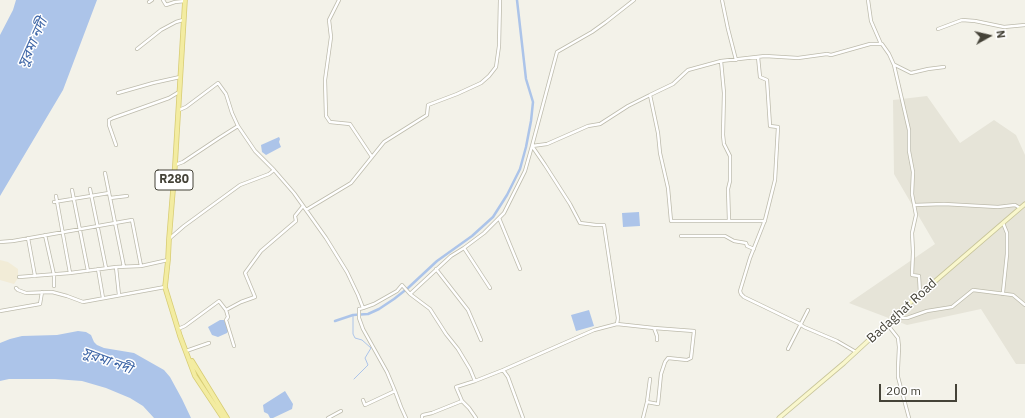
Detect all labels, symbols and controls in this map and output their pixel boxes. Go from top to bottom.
water label: সুরমা নদী [15,16,51,70]
north arrow [969,16,1009,56]
text: N [993,29,1008,39]
road number: R280 [155,170,193,190]
street label: Badaghat Road [864,276,940,346]
water label: সুরমা নদী [79,344,135,378]
scale bar [881,376,959,402]
text: 200 m [886,383,921,398]

